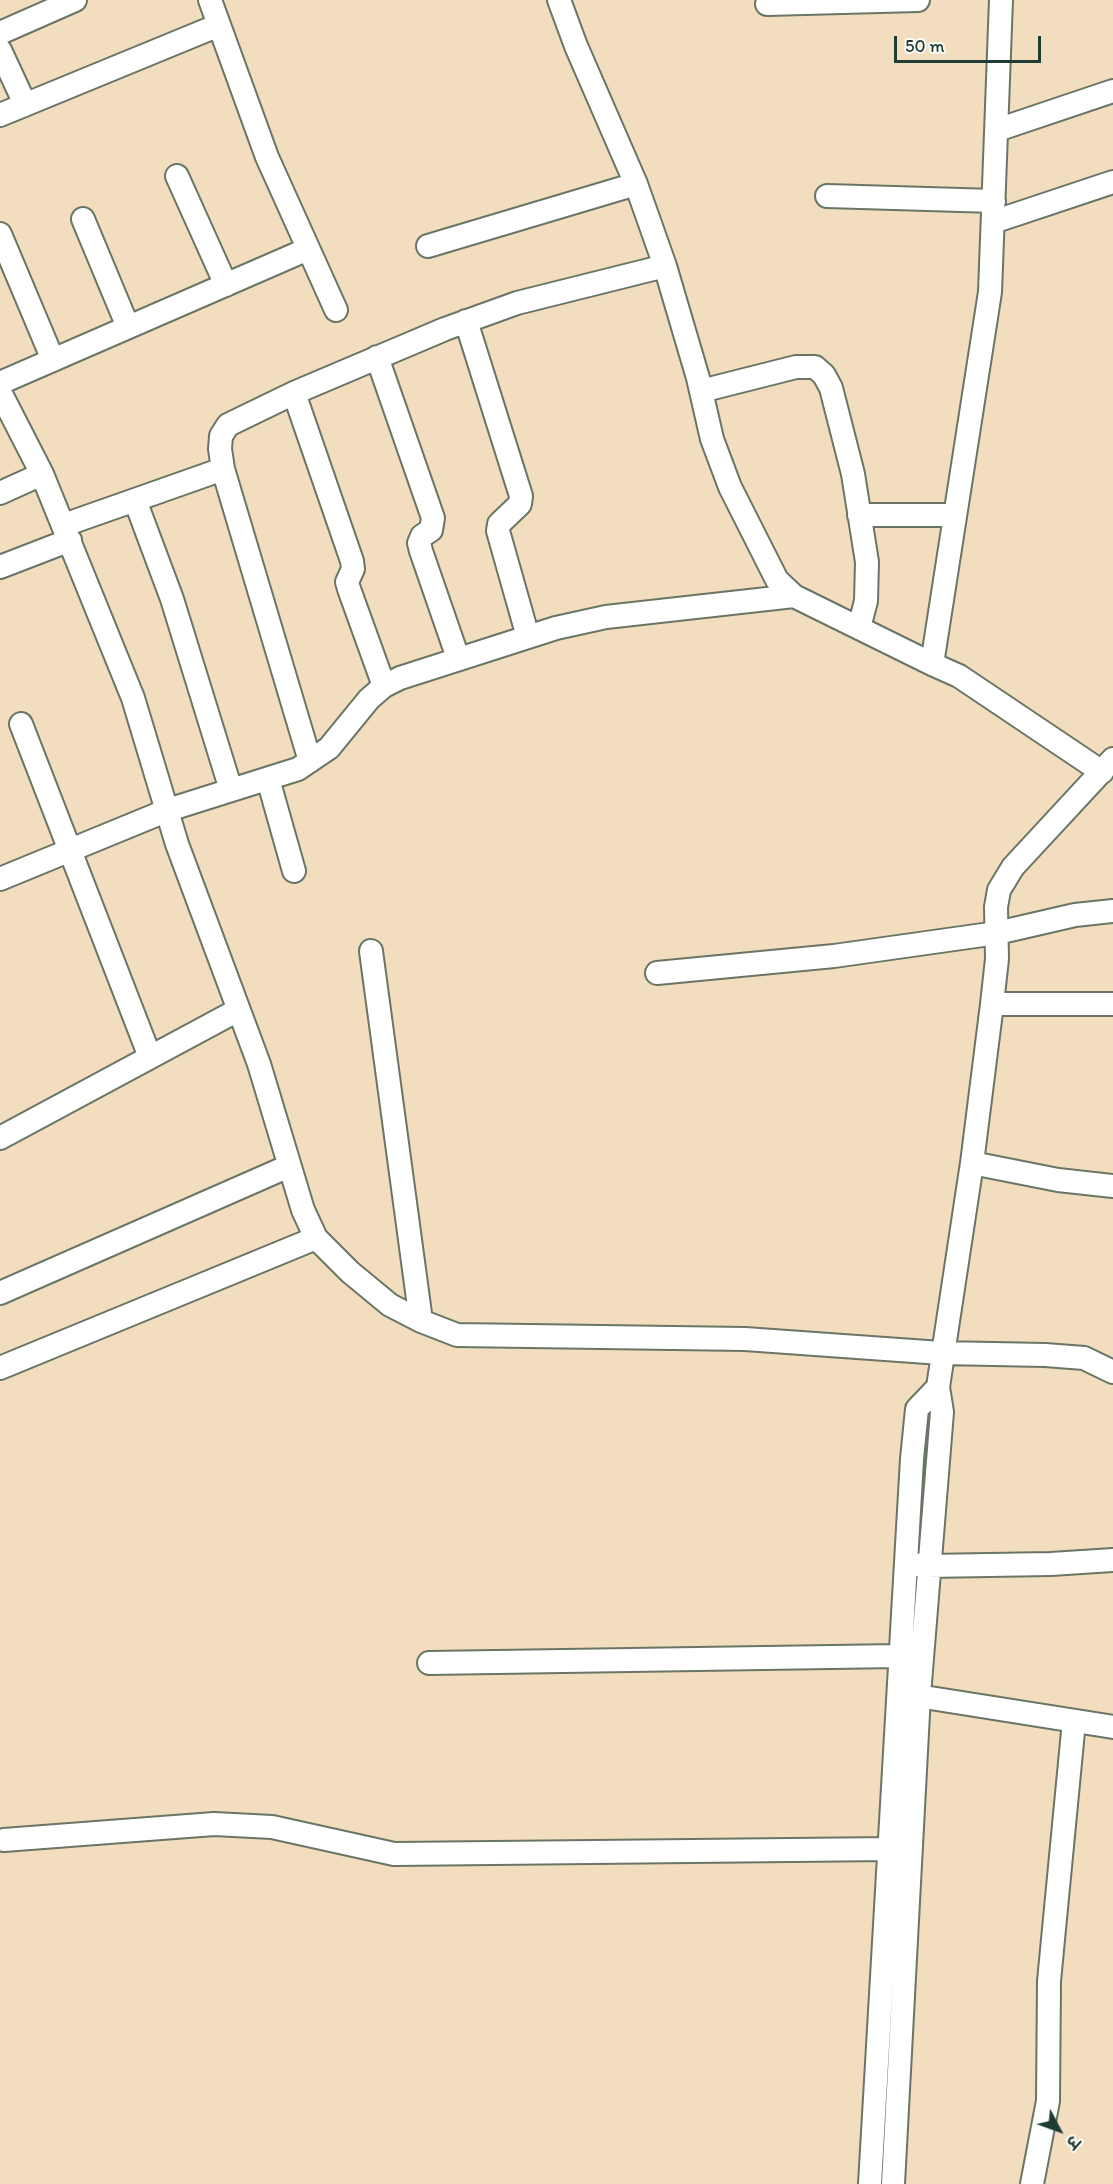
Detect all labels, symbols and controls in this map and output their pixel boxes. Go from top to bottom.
scale bar [897,24,1044,62]
text: 50 m [905,35,945,57]
north arrow [1029,2100,1089,2160]
text: उ [1062,2132,1084,2152]

